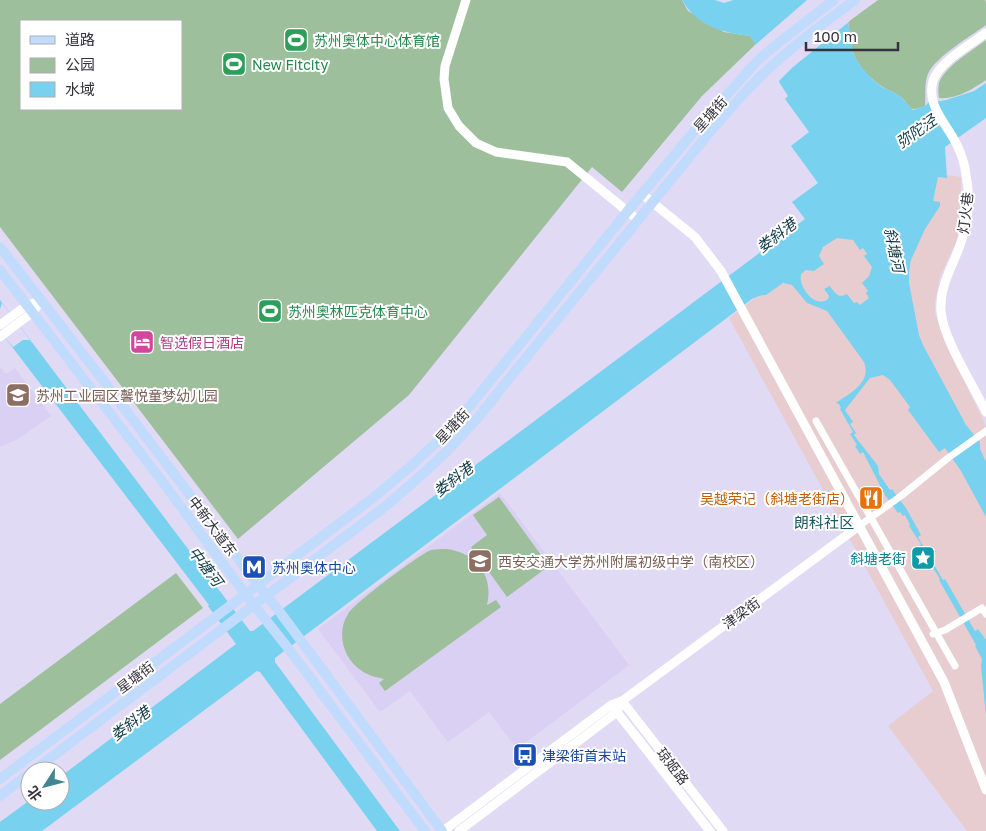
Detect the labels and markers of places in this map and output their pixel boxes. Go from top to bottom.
sports icon: 苏州奥体中心体育馆 [283,27,309,53]
place label: 苏州奥体中心体育馆 [314,32,440,49]
sports icon: New Fitcity [221,51,247,77]
place label: New Fitcity [252,56,328,73]
sports icon: 苏州奥林匹克体育中心 [257,298,283,324]
place label: 苏州奥林匹克体育中心 [288,303,428,320]
hotel icon: 智选假日酒店 [129,329,155,355]
place label: 智选假日酒店 [160,334,244,351]
school or university icon: 苏州工业园区馨悦童梦幼儿园 [5,382,31,408]
place label: 苏州工业园区馨悦童梦幼儿园 [36,387,218,404]
restaurant icon: 吴越荣记（斜塘老街店） [858,485,884,511]
place label: 吴越荣记（斜塘老街店） [700,490,854,507]
place icon: 斜塘老街 [910,545,936,571]
school or university icon: 西安交通大学苏州附属初级中学（南校区） [467,548,493,574]
place label: 斜塘老街 [850,550,906,567]
place label: 西安交通大学苏州附属初级中学（南校区） [498,553,764,570]
metro station icon: 苏州奥体中心 [241,554,267,580]
place label: 苏州奥体中心 [272,559,356,576]
bus stop icon: 津梁街首末站 [512,742,538,768]
place label: 津梁街首末站 [542,747,626,764]

